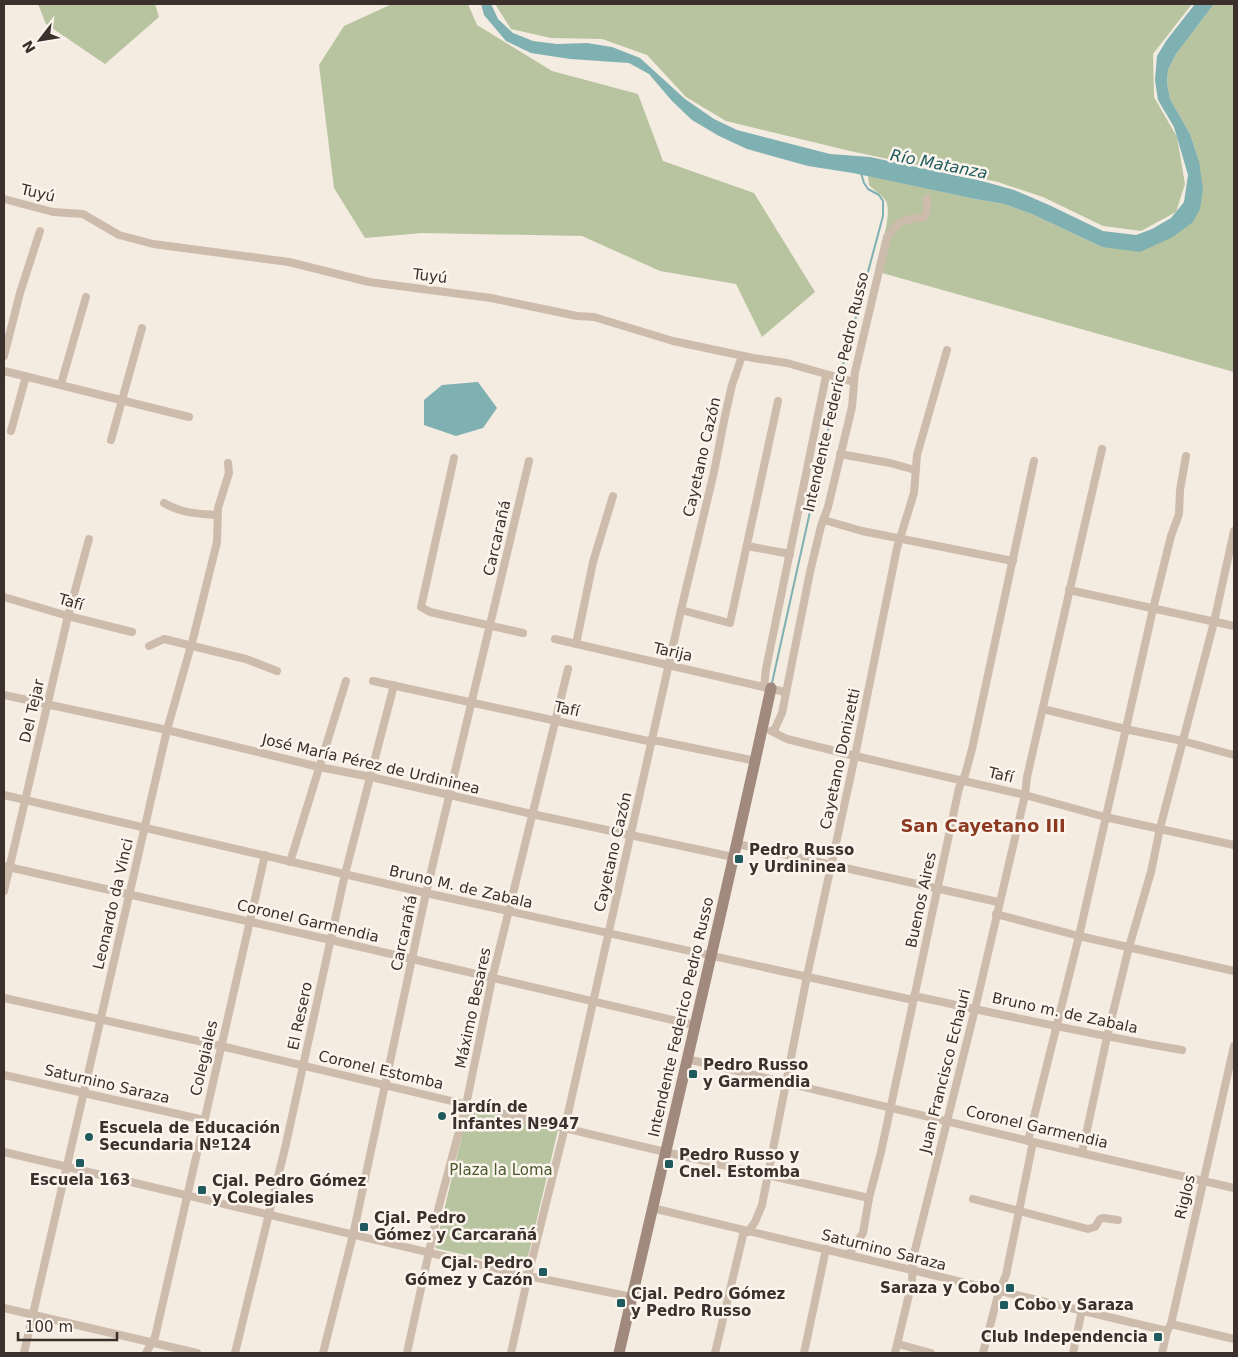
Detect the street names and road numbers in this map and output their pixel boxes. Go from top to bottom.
street label: Tuyú [18,180,57,206]
street label: Tuyú [411,265,448,287]
street label: Intendente Federico Pedro Russo [800,270,872,514]
street label: Cayetano Cazón [679,395,725,519]
street label: Carcarañá [480,498,514,578]
street label: Tafí [55,590,86,614]
street label: Tarija [651,639,694,665]
street label: Del Tejar [16,676,48,745]
street label: Cayetano Donizetti [816,687,864,831]
street label: Tafí [552,697,582,721]
street label: José María Pérez de Urdininea [259,730,482,798]
street label: Tafí [986,763,1016,787]
street label: Cayetano Cazón [590,790,636,914]
street label: Leonardo da Vinci [89,837,137,971]
street label: Buenos Aires [902,850,940,950]
street label: Bruno M. de Zabala [387,862,535,912]
street label: Carcarañá [387,893,421,973]
street label: Intendente Federico Pedro Russo [645,895,717,1139]
street label: Coronel Garmendia [235,896,381,946]
street label: Máximo Besares [451,946,495,1070]
street label: El Resero [284,980,316,1052]
street label: Juan Francisco Echauri [916,987,974,1156]
street label: Bruno m. de Zabala [990,989,1140,1037]
street label: Colegiales [187,1018,221,1098]
street label: Coronel Estomba [317,1047,445,1093]
street label: Saturnino Saraza [42,1061,172,1107]
street label: Coronel Garmendia [964,1102,1110,1152]
street label: Riglos [1171,1173,1199,1221]
street label: Saturnino Saraza [820,1226,948,1274]

